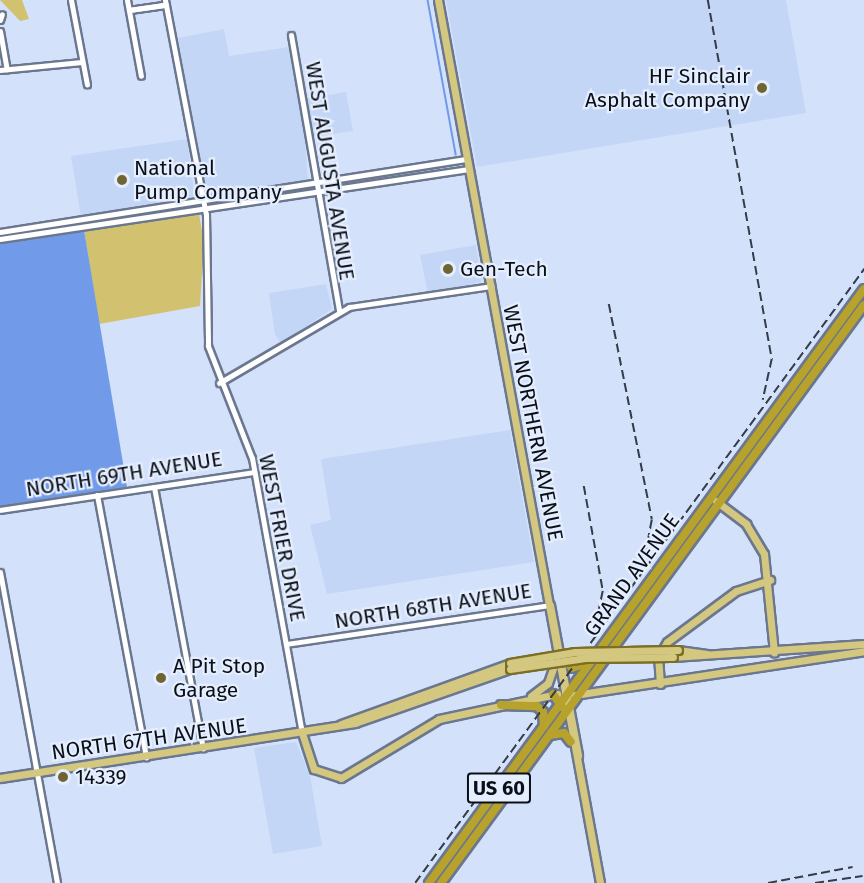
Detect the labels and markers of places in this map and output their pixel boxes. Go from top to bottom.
place label: HF Sinclair Asphalt Company [585,63,750,113]
marker: HF Sinclair Asphalt Company [755,81,769,95]
place label: National Pump Company [134,155,282,205]
marker: National Pump Company [115,173,129,187]
place label: Gen-Tech [460,256,548,282]
marker: Gen-Tech [441,262,455,276]
place label: A Pit Stop Garage [173,653,265,703]
marker: A Pit Stop Garage [154,671,168,685]
place label: 14339 [75,764,127,790]
marker: 14339 [56,770,70,784]

